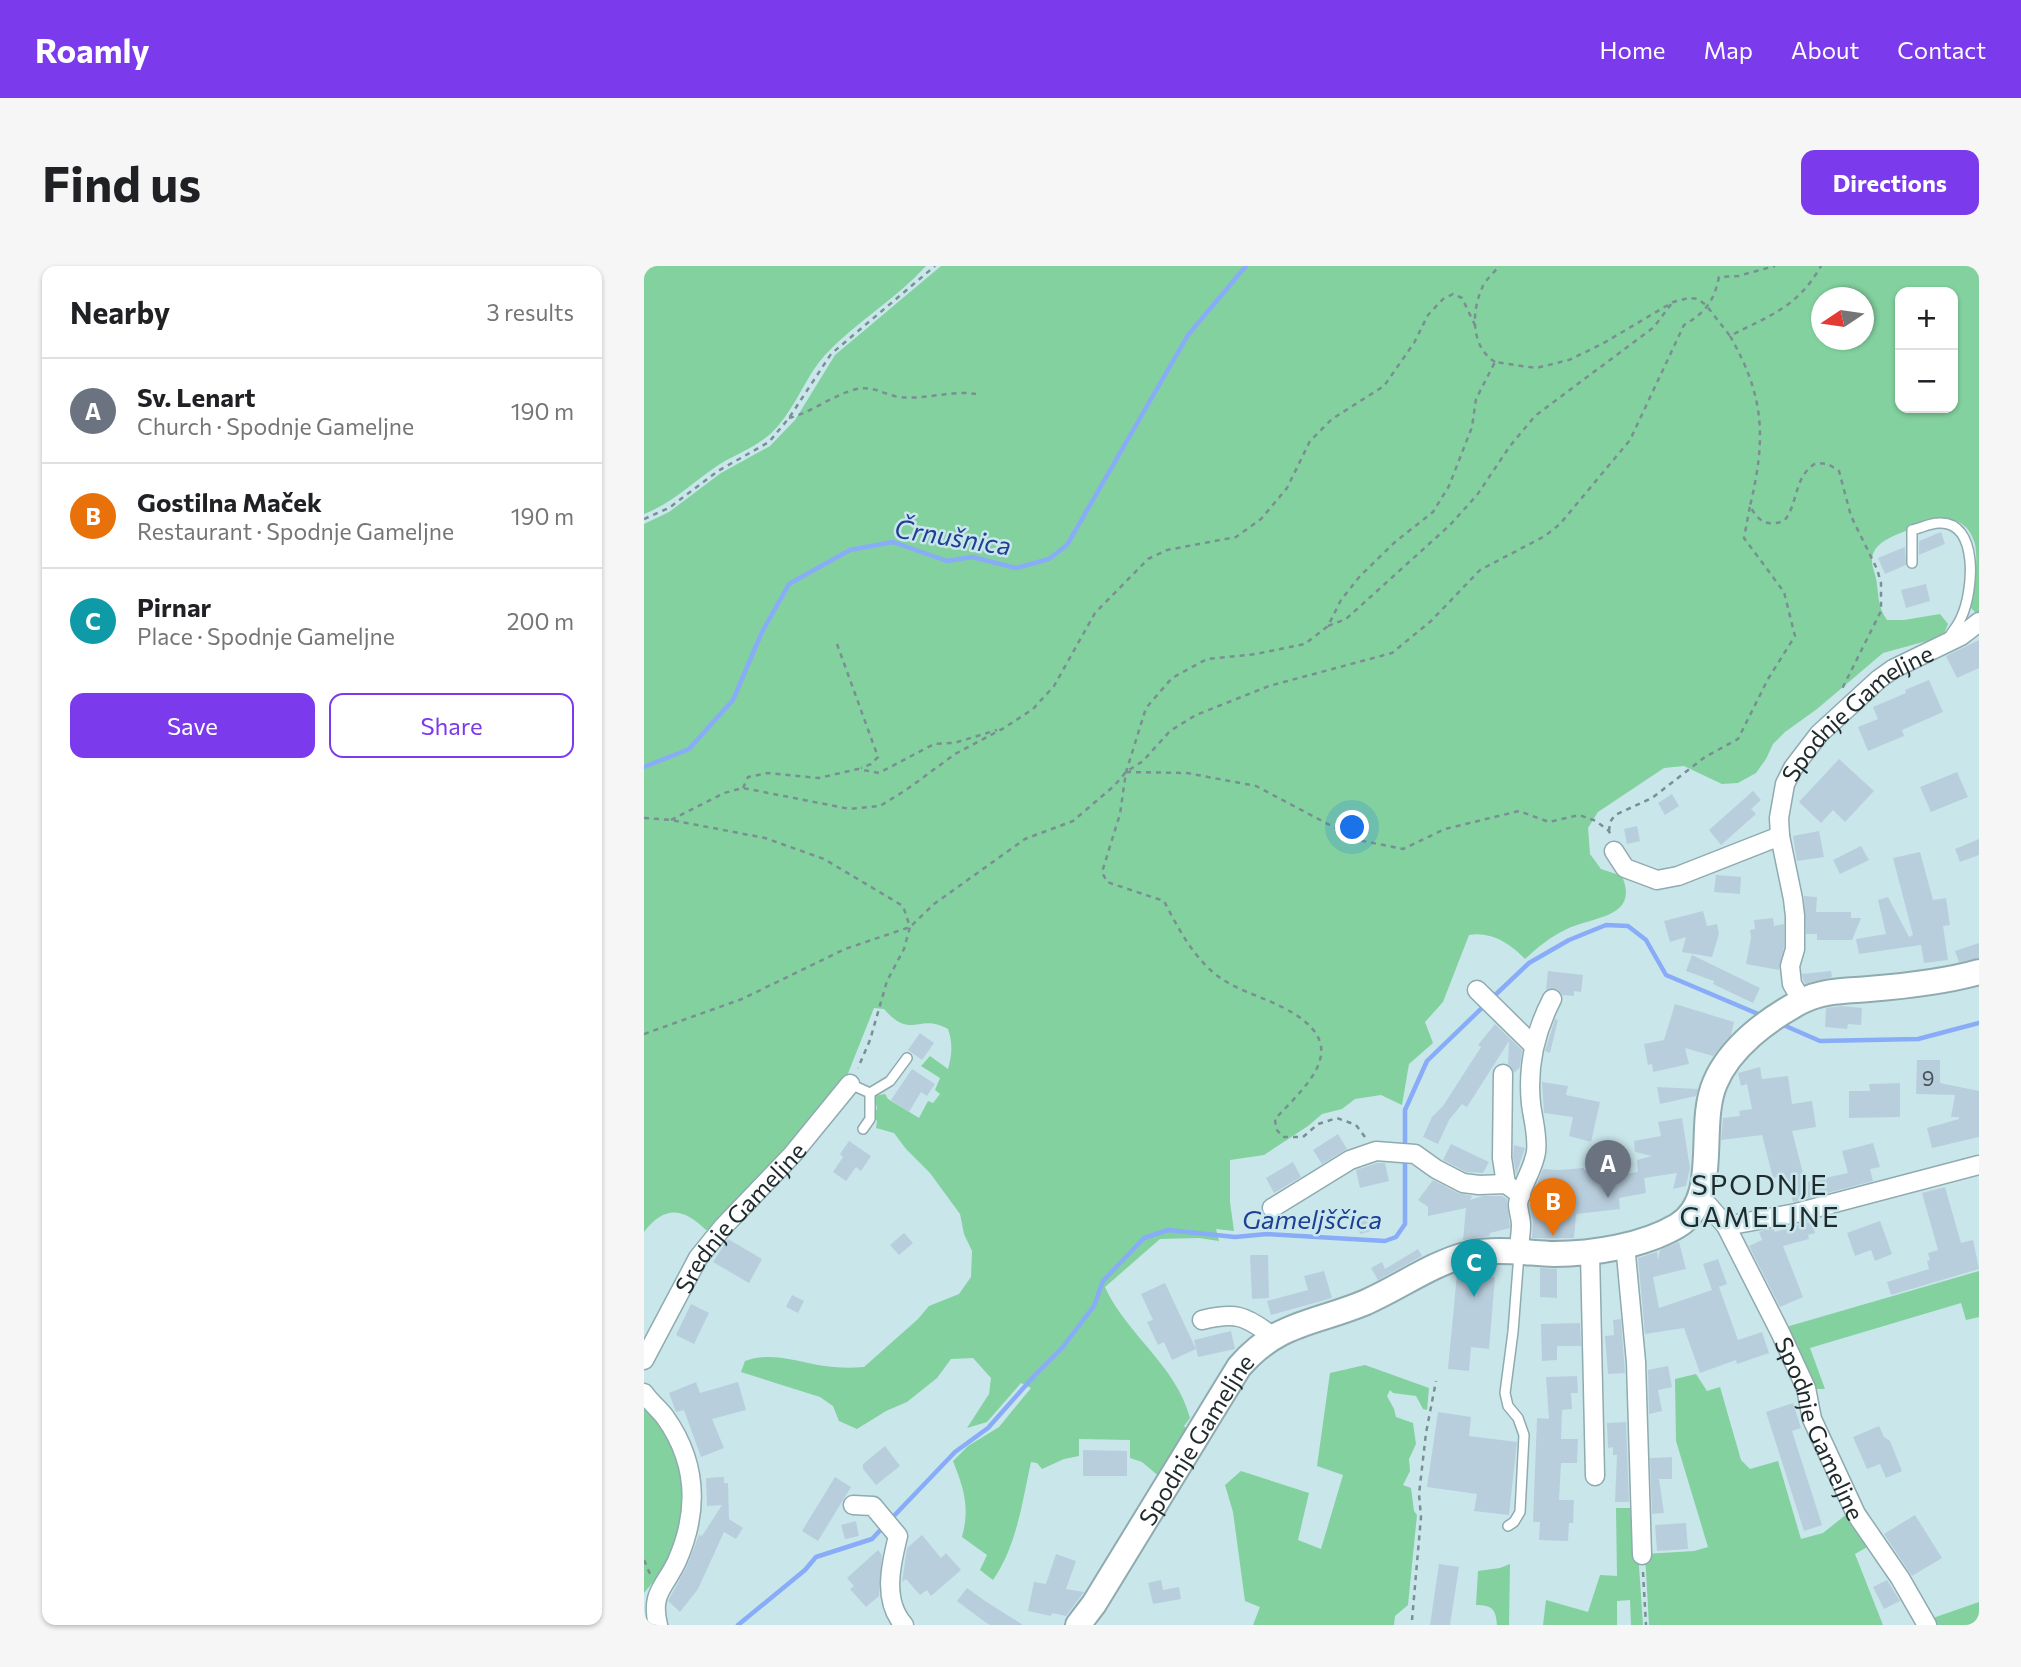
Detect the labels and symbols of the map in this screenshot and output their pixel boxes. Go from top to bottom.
north arrow [1811,287,1874,350]
water label: Črnušnica [893,512,1013,560]
street label: Spodnje Gameljne [1774,638,1937,786]
your location [1335,810,1369,844]
house number: 9 [1922,1065,1934,1090]
street label: Srednje Gameljne [668,1136,811,1298]
pin: A [1585,1140,1631,1198]
district label: SPODNJE GAMELJNE [1679,1167,1841,1233]
pin: B [1530,1178,1576,1236]
water label: Gameljščica [1242,1203,1382,1234]
pin: C [1451,1239,1497,1297]
street label: Spodnje Gameljne [1770,1332,1871,1524]
street label: Spodnje Gameljne [1131,1347,1259,1530]

